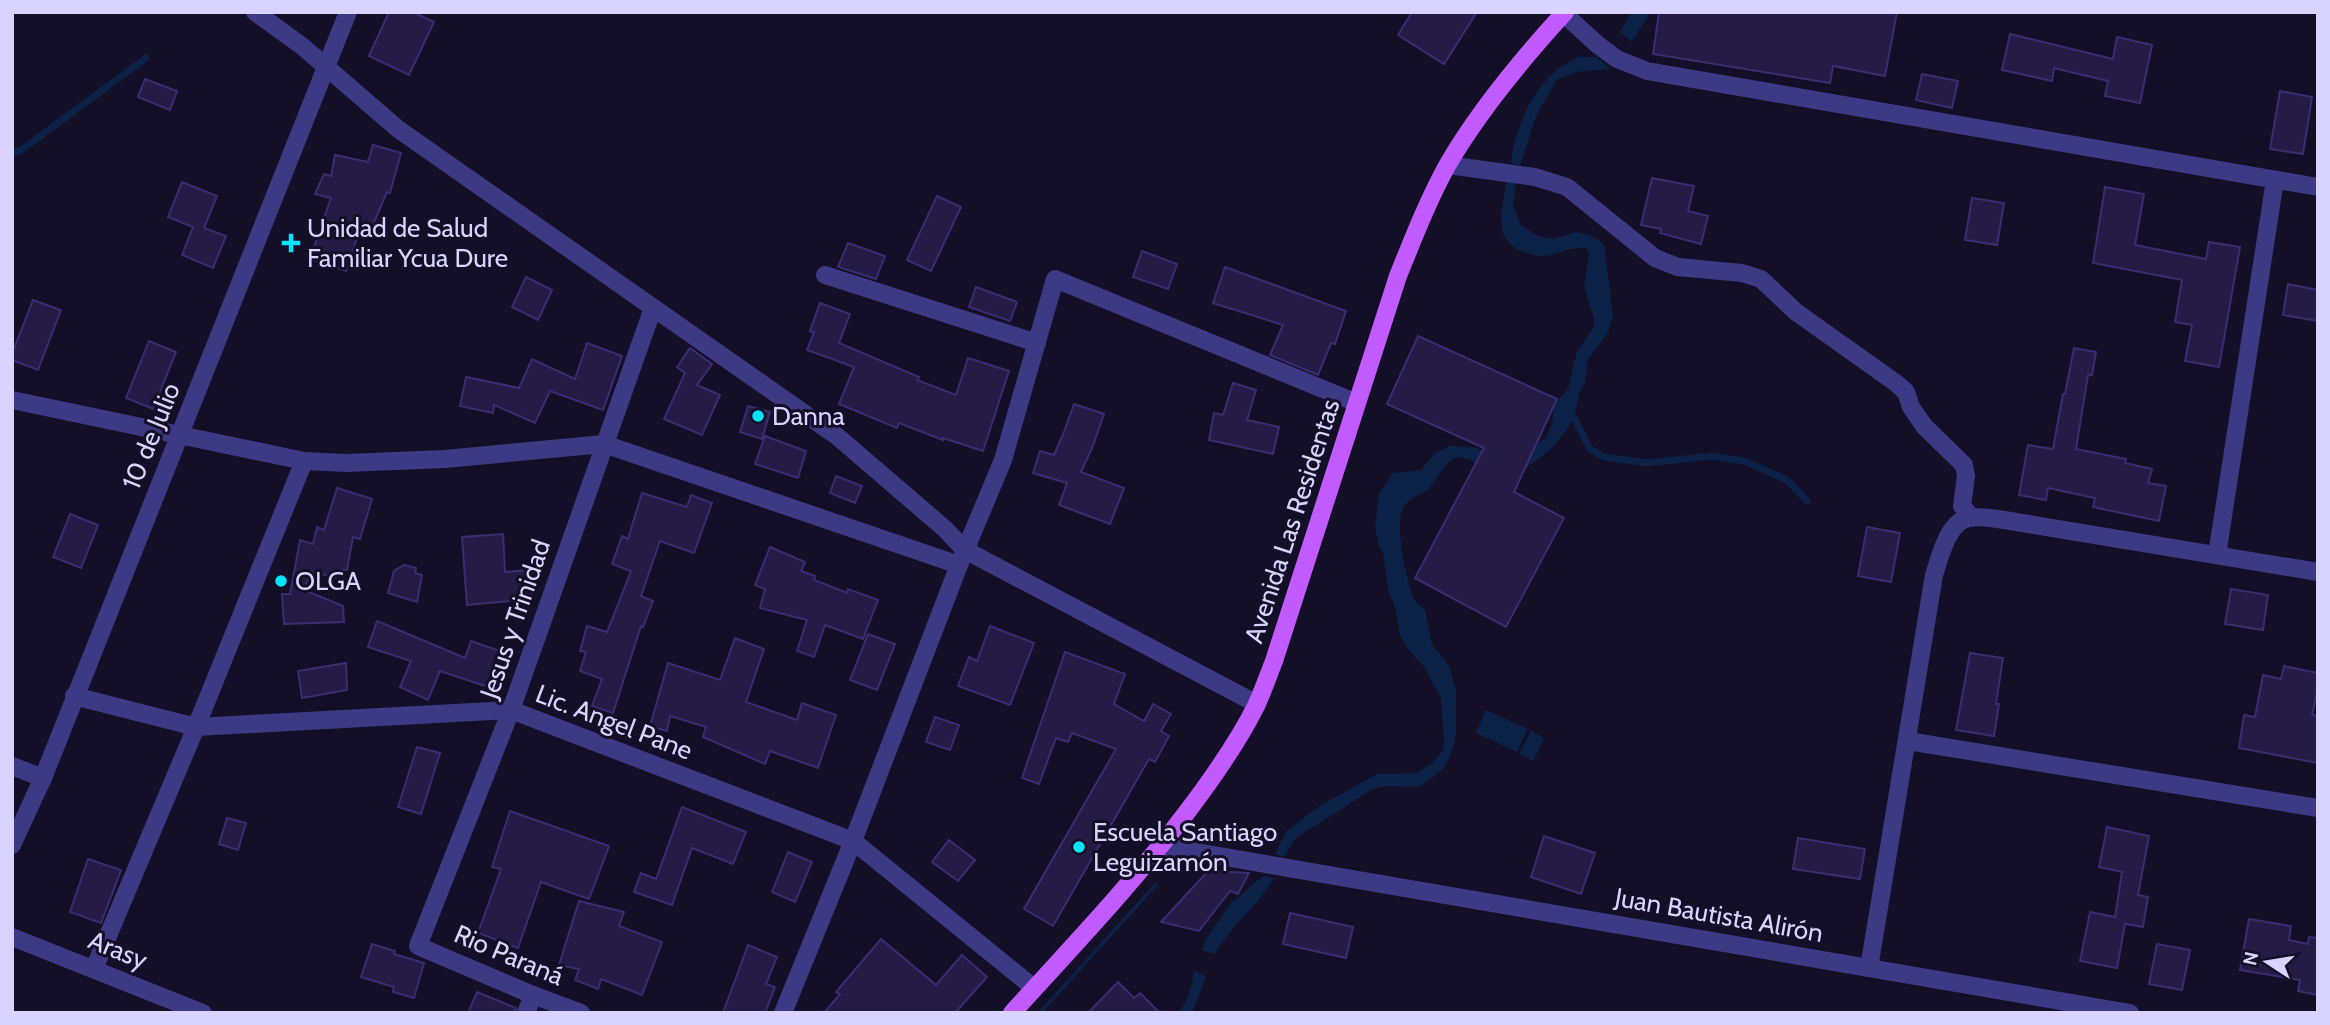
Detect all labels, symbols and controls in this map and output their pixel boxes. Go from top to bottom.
place label: Unidad de Salud Familiar Ycua Dure [307,212,508,274]
marker: Unidad de Salud Familiar Ycua Dure [281,233,301,253]
street label: 10 de Julio [115,378,187,494]
street label: Avenida Las Residentas [1237,395,1347,647]
place label: Danna [772,400,845,432]
marker: Danna [750,408,766,424]
street label: Jesus y Trinidad [472,535,557,704]
place label: OLGA [295,565,361,597]
marker: OLGA [273,573,289,589]
street label: Lic. Angel Pane [531,677,697,767]
place label: Escuela Santiago Leguizamón [1093,816,1277,878]
marker: Escuela Santiago Leguizamón [1071,839,1087,855]
street label: Juan Bautista Alirón [1611,881,1826,949]
street label: Rio Paraná [450,918,569,993]
street label: Arasy [84,924,152,976]
north arrow [2232,927,2302,997]
text: N [2238,950,2264,968]

